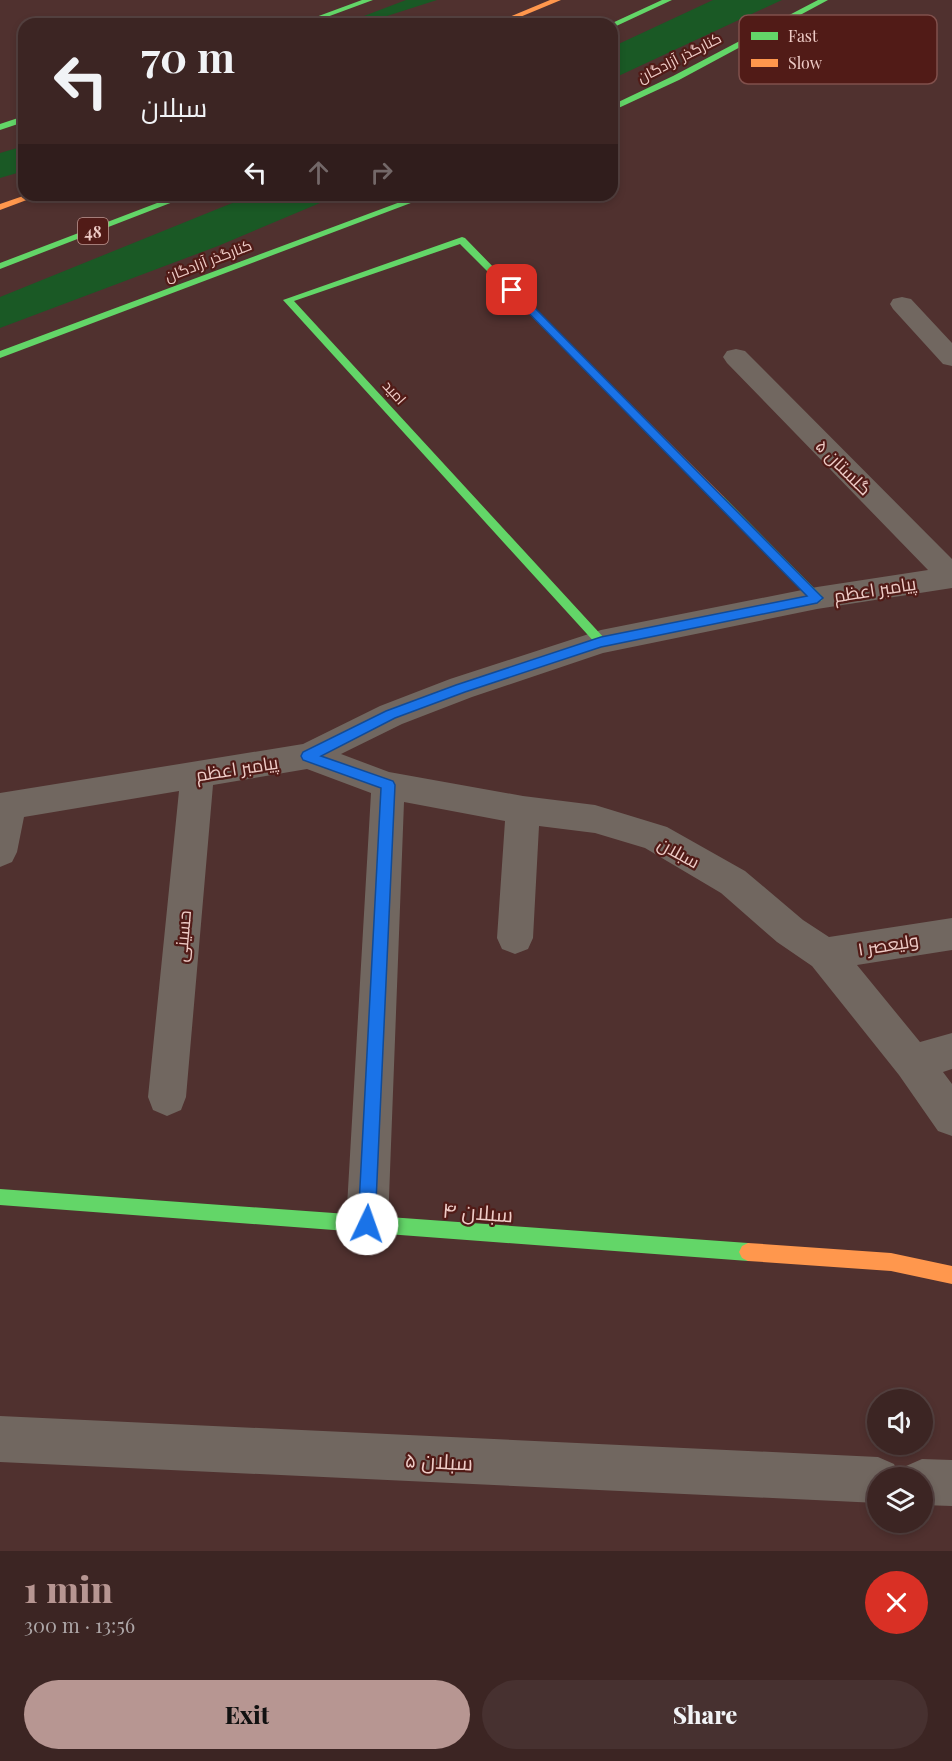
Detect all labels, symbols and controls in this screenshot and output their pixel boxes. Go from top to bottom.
legend [739,15,937,84]
text: Fast [788,25,818,46]
street label: کنارگذر آزادگان [634,27,725,88]
text: 70 m [141,28,235,84]
icon: left [42,42,120,120]
text: Slow [788,52,823,73]
text: سبلان [141,88,207,124]
icon: left [239,156,272,189]
icon: ahead [302,156,335,189]
icon: right [365,156,398,189]
road number: 48 [78,218,108,244]
street label: کنارگذر آزادگان [162,234,255,287]
pin [486,264,537,315]
icon: arrive [495,273,528,306]
street label: امید [379,376,411,408]
street label: گلستان ۵ [811,434,877,500]
street label: پیامبر اعظم [832,571,918,608]
street label: پیامبر اعظم [194,750,280,787]
street label: سبلان [654,831,704,873]
street label: حسینی [168,909,196,963]
street label: ولیعصر ۱ [856,927,920,961]
position arrow [335,1192,399,1256]
street label: سبلان ۴ [442,1195,514,1228]
map controls [867,1389,933,1533]
button: sound [867,1389,933,1455]
street label: سبلان ۵ [404,1444,474,1477]
button: layers [867,1467,933,1533]
text: 1 min [24,1564,113,1612]
button: close [865,1571,928,1634]
text: 300 m · 13:56 [24,1611,135,1638]
button: Exit [24,1680,470,1749]
button: Share [482,1680,928,1749]

